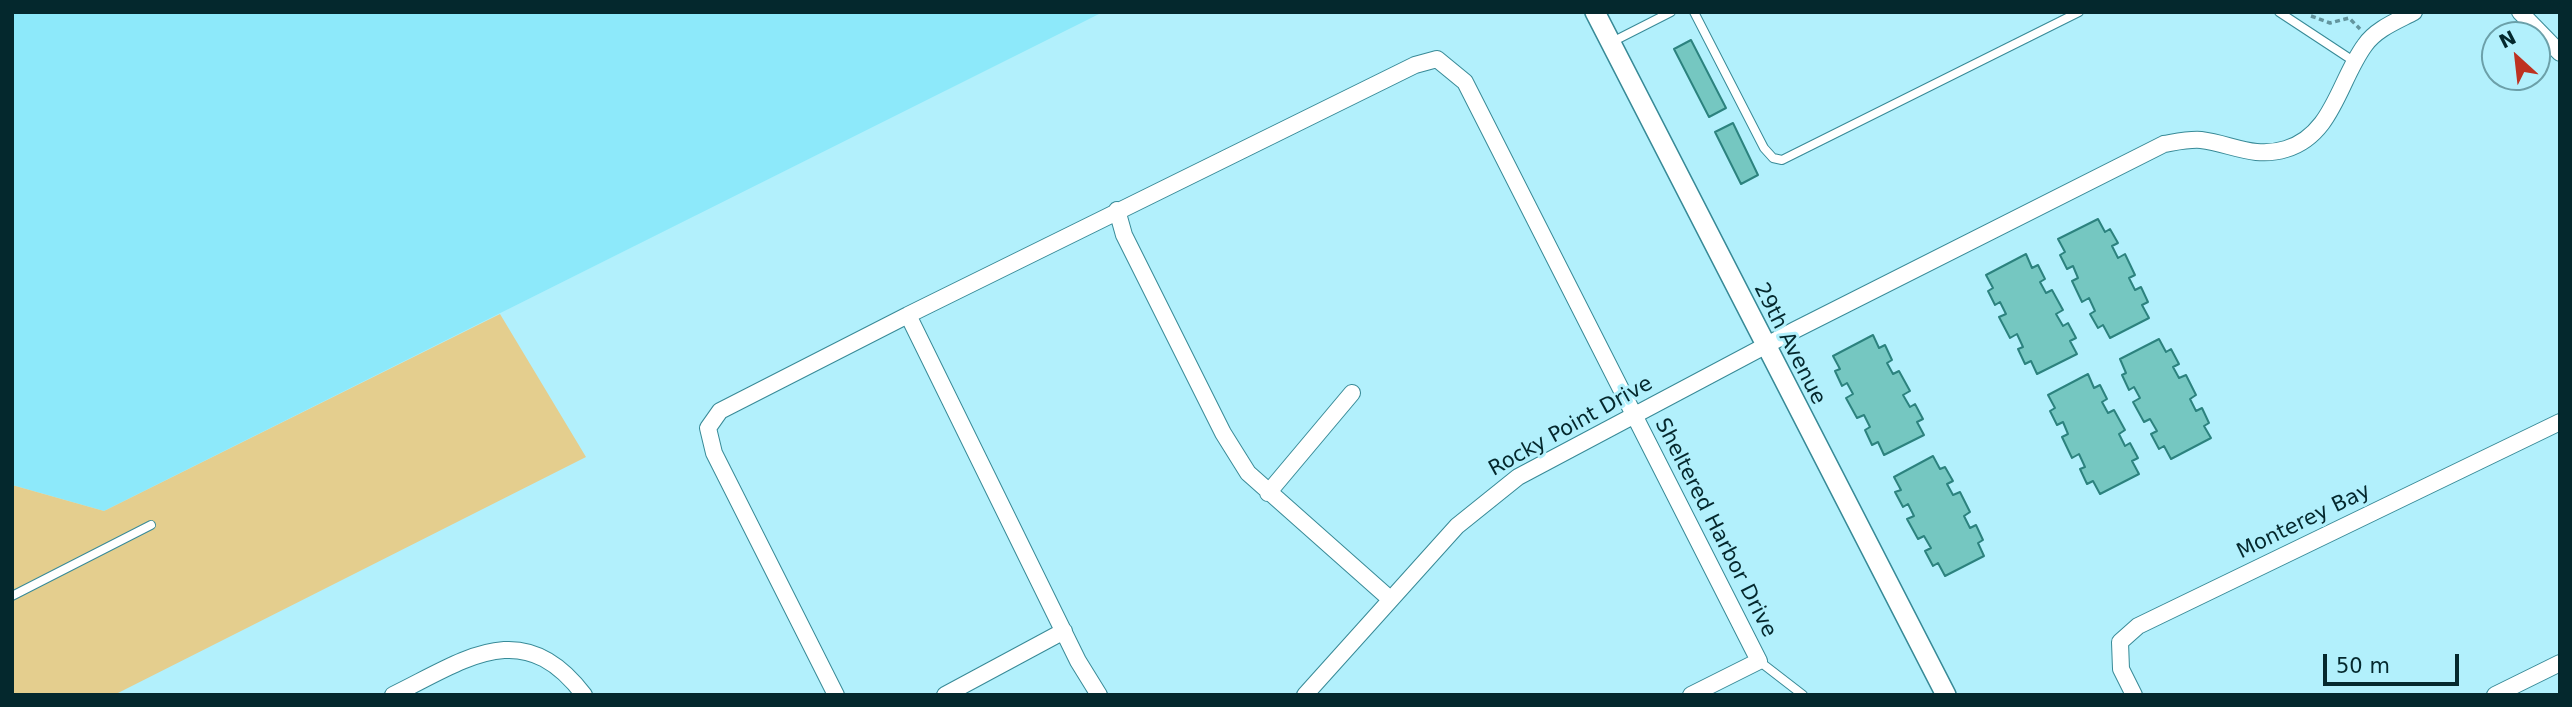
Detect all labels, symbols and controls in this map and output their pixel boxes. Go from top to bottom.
north arrow [2481,21,2551,91]
text: N [2495,26,2519,52]
street label: 29th Avenue [1748,279,1830,409]
street label: Rocky Point Drive [1485,372,1657,482]
street label: Sheltered Harbor Drive [1649,414,1781,642]
street label: Monterey Bay [2233,479,2375,565]
scale bar [2327,640,2464,684]
text: 50 m [2336,654,2390,678]

